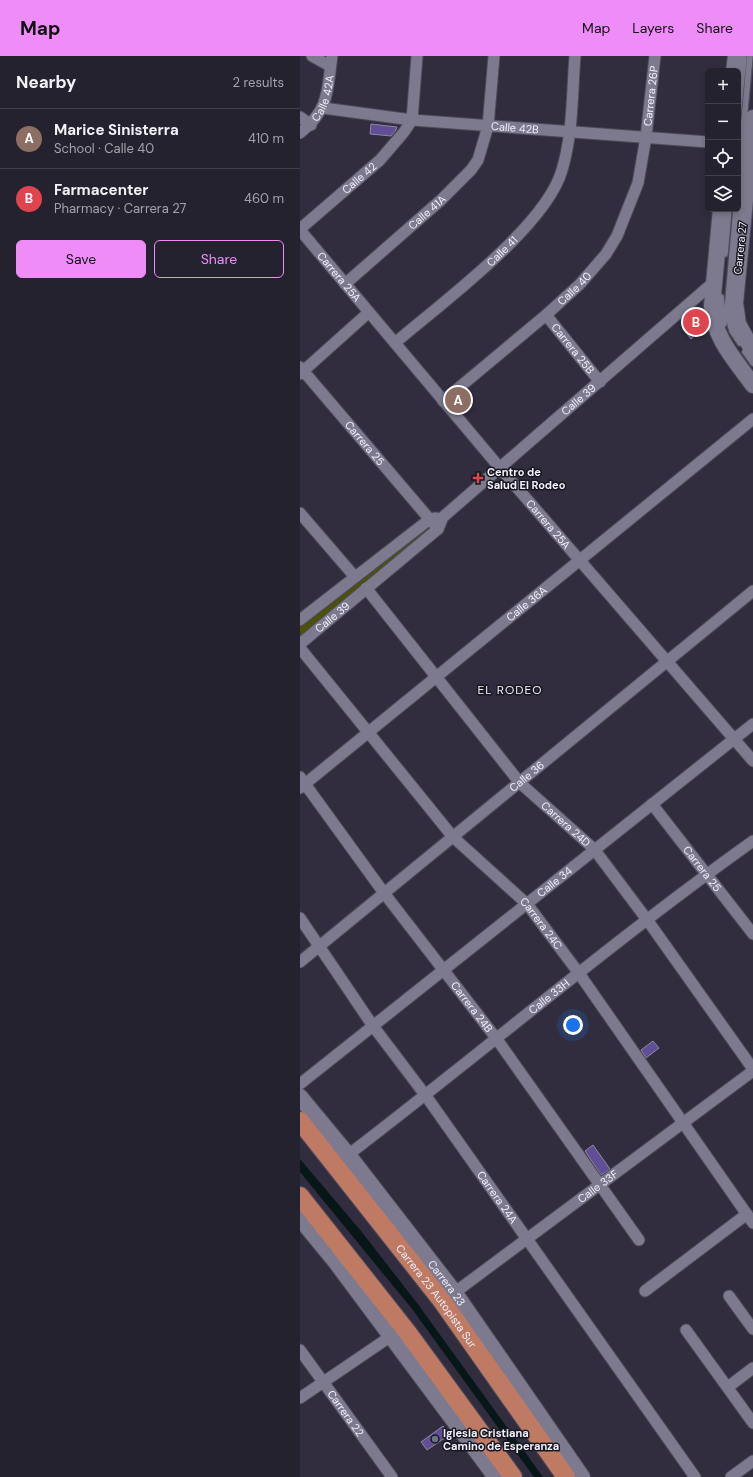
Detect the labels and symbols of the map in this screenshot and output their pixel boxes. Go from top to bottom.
street label: Carrera 26P [640,65,661,127]
street label: Calle 42A [308,74,337,124]
street label: Calle 42B [491,119,540,136]
street label: Calle 42 [339,159,379,197]
street label: Calle 41A [405,192,449,232]
street label: Carrera 27 [730,221,750,275]
street label: Calle 41 [483,233,521,269]
street label: Carrera 25A [314,249,364,305]
street label: Calle 40 [554,269,594,308]
pin: B [683,307,709,337]
street label: Carrera 25B [548,320,598,377]
street label: Calle 39 [558,381,599,418]
pin: A [445,385,471,415]
street label: Carrera 25 [342,418,388,468]
place label: Centro de Salud El Rodeo [487,465,566,492]
marker: Centro de Salud El Rodeo [472,472,484,484]
street label: Carrera 25A [523,496,574,552]
street label: Calle 36A [503,583,550,624]
street label: Calle 39 [312,599,353,636]
district label: EL RODEO [477,682,543,698]
street label: Calle 36 [506,758,547,795]
street label: Carrera 24D [538,798,594,850]
street label: Carrera 25 [680,843,725,895]
street label: Calle 34 [534,863,575,900]
street label: Carrera 24C [517,894,566,952]
street label: Calle 33H [526,976,572,1017]
street label: Carrera 24B [448,979,496,1035]
your location [563,1015,583,1035]
street label: Calle 33F [575,1167,621,1206]
street label: Carrera 24A [474,1168,521,1226]
street label: Carrera 23 Autopista Sur [393,1242,480,1351]
street label: Carrera 23 [425,1257,469,1309]
street label: Carrera 22 [324,1387,367,1439]
place label: Iglesia Cristiana Camino de Esperanza [443,1426,559,1453]
marker: Iglesia Cristiana Camino de Esperanza [430,1434,440,1444]

